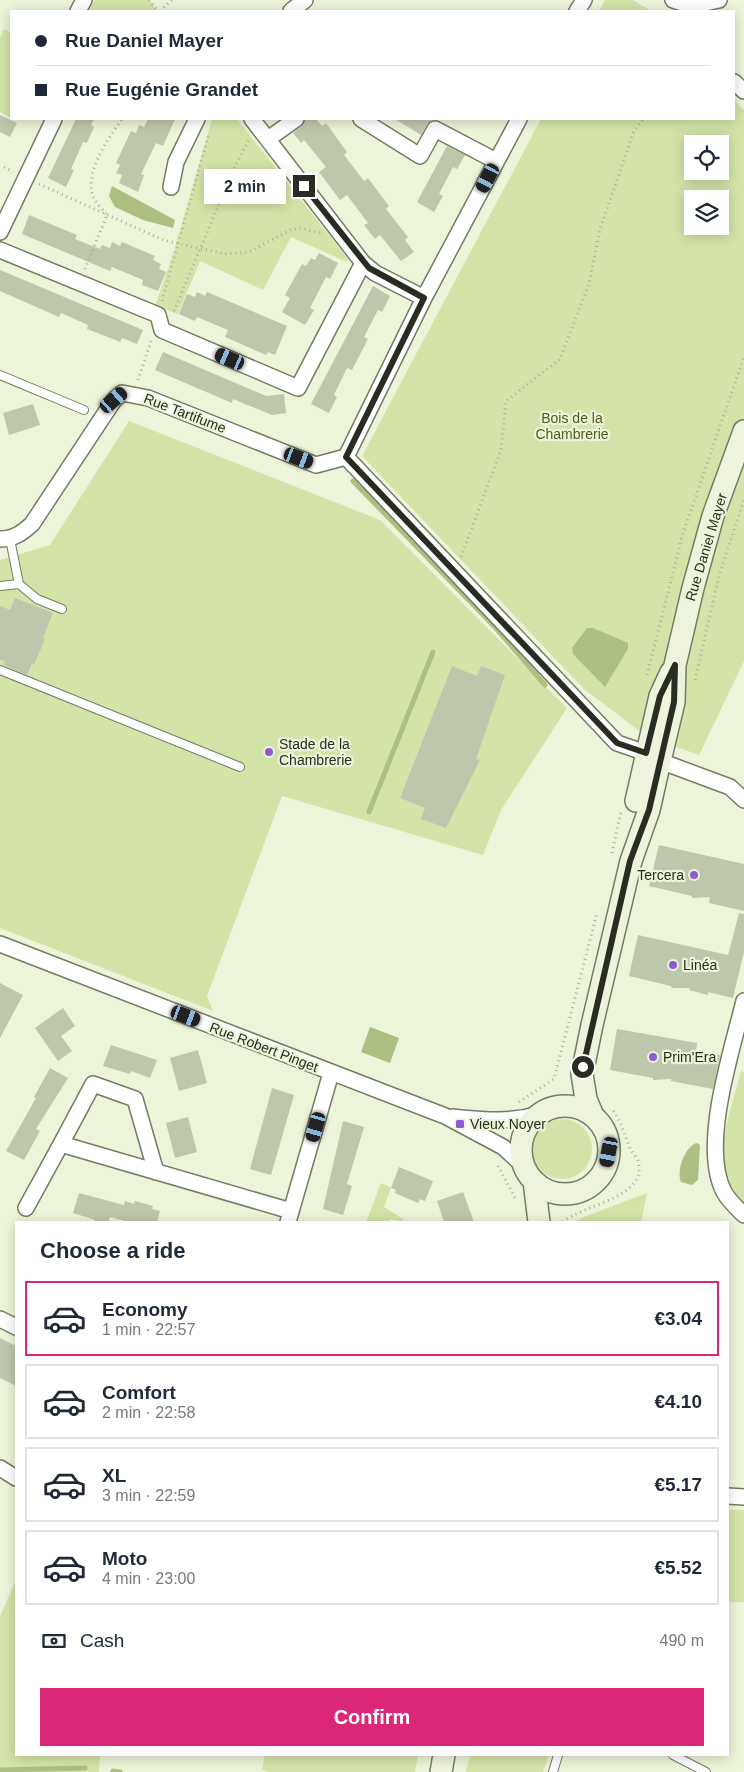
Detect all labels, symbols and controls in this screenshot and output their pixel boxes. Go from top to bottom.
text: Rue Daniel Mayer [65,30,223,51]
text: Rue Eugénie Grandet [65,79,258,100]
map controls [684,135,729,235]
button: locate [684,135,729,180]
car [474,161,501,195]
callout: 2 min [204,168,286,204]
route end [293,175,315,197]
text: 2 min [224,178,266,195]
button: layers [684,190,729,235]
car [213,346,246,372]
car [97,384,130,416]
street label: Rue Tartifume [142,390,229,436]
park label: Bois de la Chambrerie [535,410,609,442]
car [282,446,315,470]
street label: Rue Daniel Mayer [682,491,730,603]
place label: Stade de la Chambrerie [279,736,352,768]
marker: Stade de la Chambrerie [263,746,275,758]
place label: Tercera [637,867,684,883]
marker: Tercera [688,869,700,881]
place label: Linéa [683,957,717,973]
marker: Linéa [667,959,679,971]
car [169,1004,202,1028]
street label: Rue Robert Pinget [207,1019,321,1075]
place label: Prim'Era [663,1049,716,1065]
marker: Prim'Era [647,1051,659,1063]
route start [572,1056,594,1078]
car [304,1111,327,1143]
place label: Vieux Noyer [470,1116,546,1132]
marker: Vieux Noyer [454,1118,466,1130]
car [598,1136,619,1168]
text: Choose a ride [40,1238,185,1263]
icon: car [42,1296,87,1341]
text: Economy [102,1299,188,1320]
text: €3.04 [654,1308,702,1329]
text: 1 min · 22:57 [102,1321,195,1338]
icon: car [42,1379,87,1424]
text: Comfort [102,1382,176,1403]
text: €4.10 [654,1391,702,1412]
text: 2 min · 22:58 [102,1404,195,1421]
icon: car [42,1462,87,1507]
text: XL [102,1465,126,1486]
text: €5.17 [654,1474,702,1495]
text: 3 min · 22:59 [102,1487,195,1504]
icon: car [42,1545,87,1590]
text: Moto [102,1548,147,1569]
text: €5.52 [654,1557,702,1578]
text: 4 min · 23:00 [102,1570,195,1587]
icon: cash [40,1627,68,1655]
text: Cash [80,1630,124,1651]
text: 490 m [660,1632,704,1649]
button: Confirm [40,1688,704,1746]

